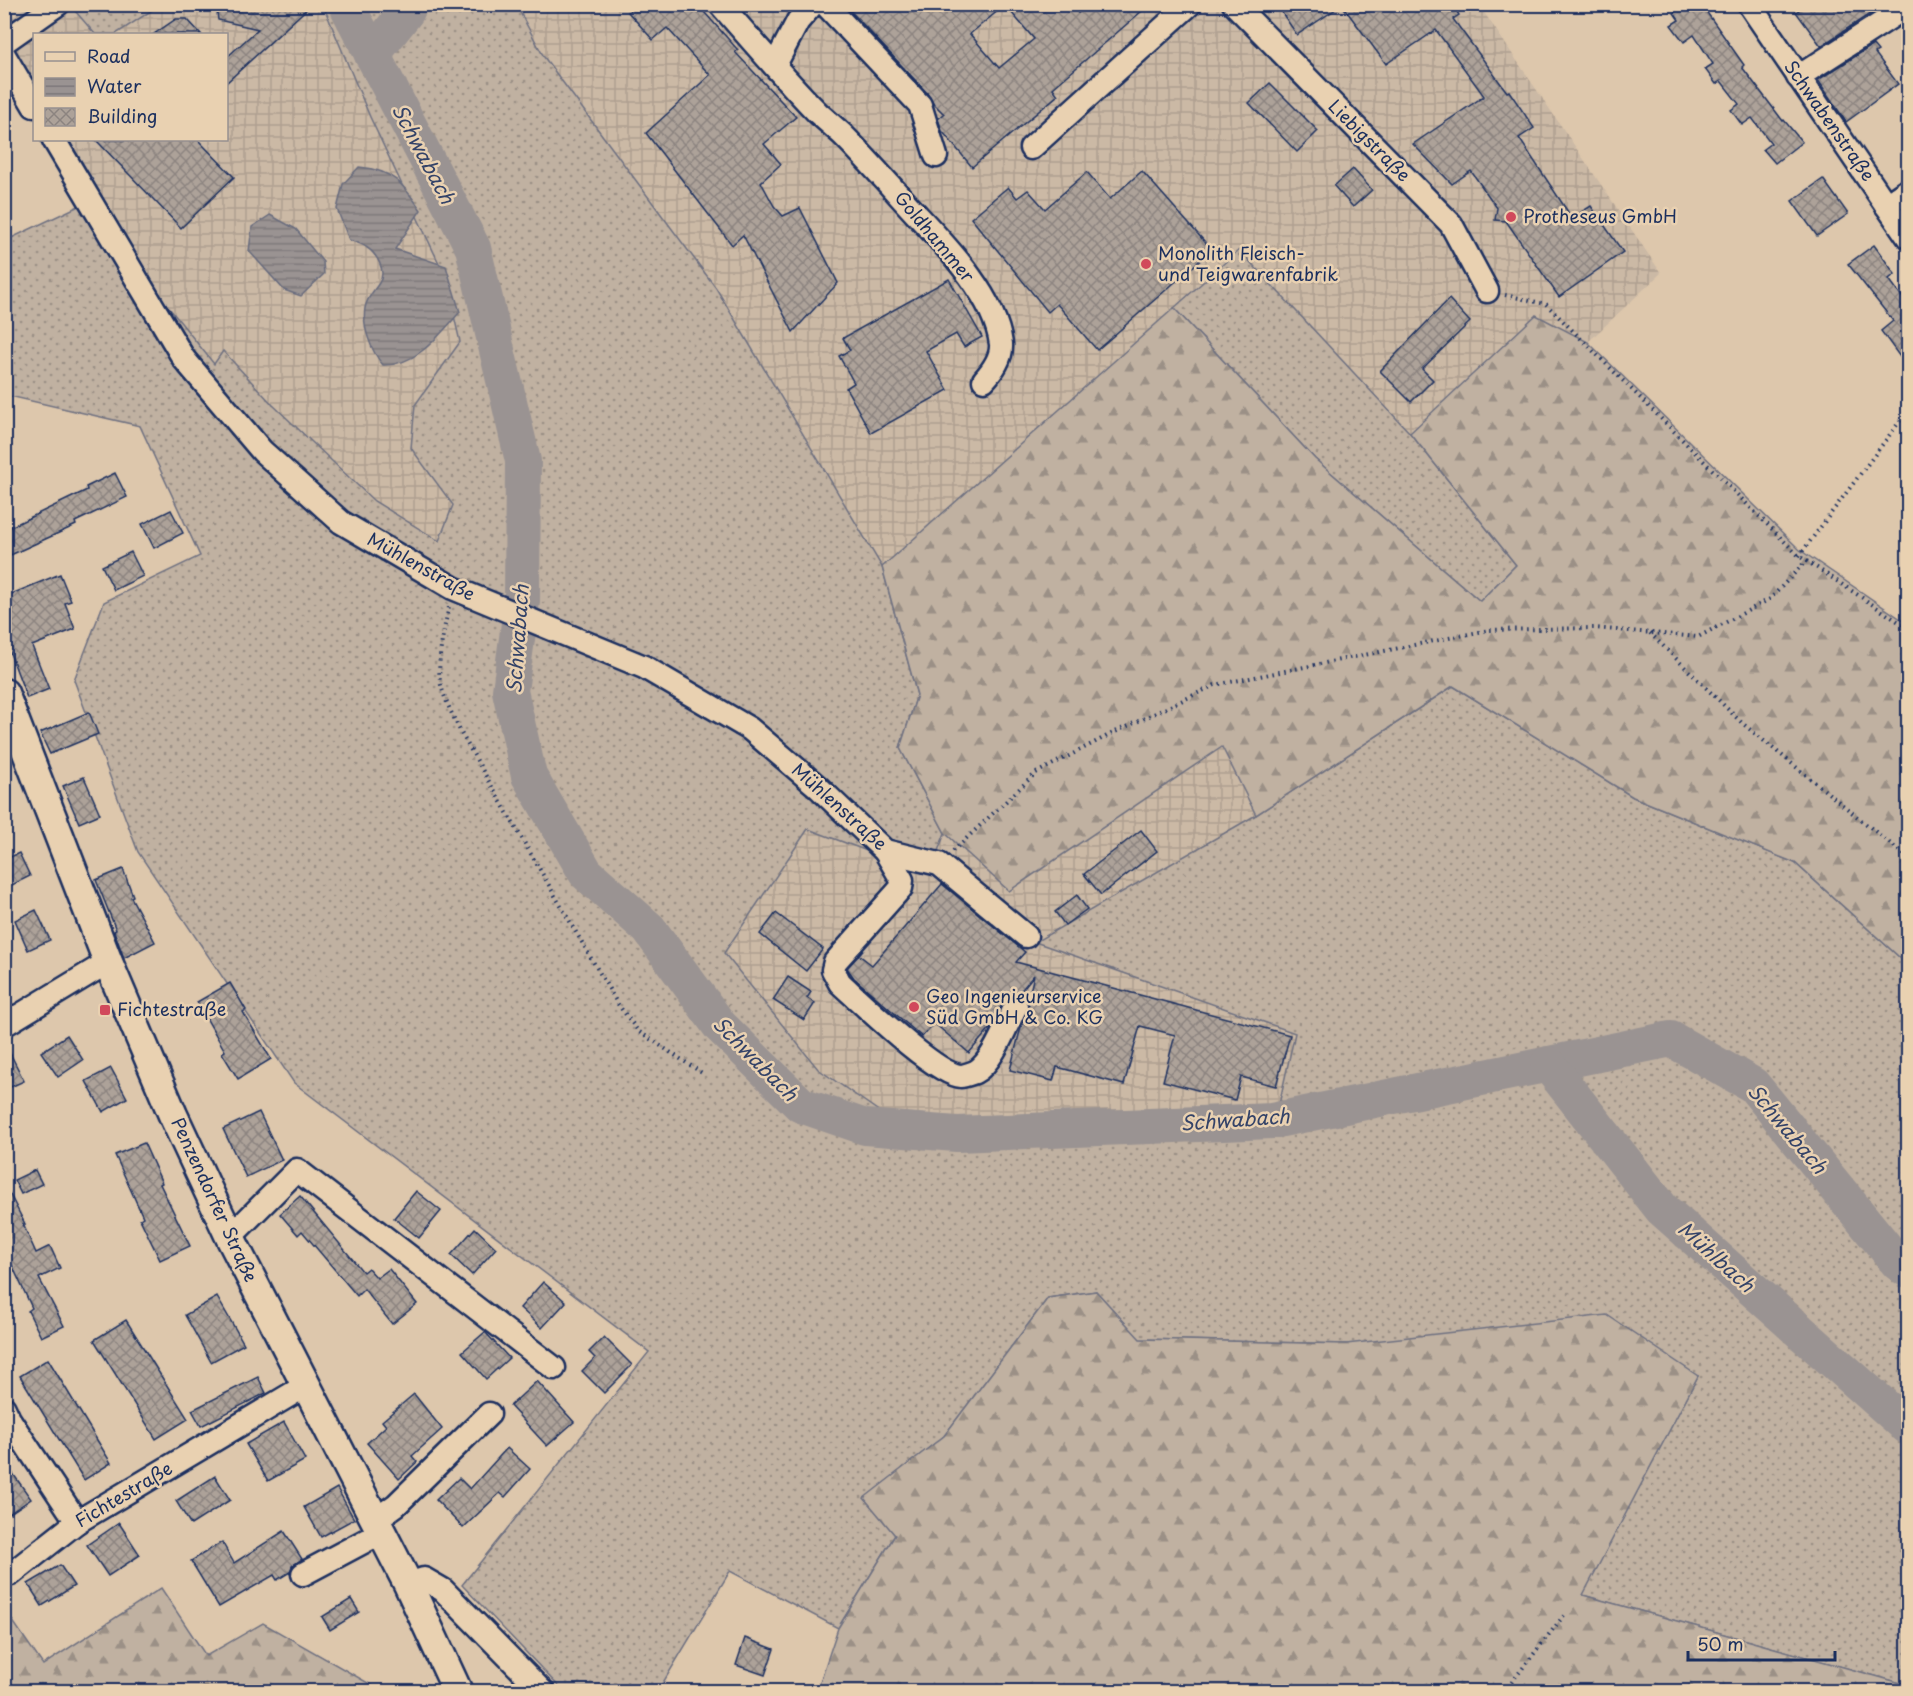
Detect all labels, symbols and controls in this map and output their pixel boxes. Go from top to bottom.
legend [33,33,228,141]
text: Road [87,42,131,69]
street label: Schwabenstraße [1778,54,1882,186]
text: Water [87,72,142,99]
street label: Liebigstraße [1323,93,1417,187]
water label: Schwabach [385,98,463,209]
text: Building [87,102,157,129]
street label: Goldhammer [889,185,982,288]
place label: Protheseus GmbH [1523,202,1677,229]
marker: Protheseus GmbH [1504,210,1518,224]
place label: Monolith Fleisch- und Teigwarenfabrik [1158,239,1338,287]
marker: Monolith Fleisch- und Teigwarenfabrik [1139,257,1153,271]
street label: Mühlenstraße [363,525,481,607]
water label: Schwabach [498,583,536,694]
street label: Mühlenstraße [786,756,894,856]
place label: Geo Ingenieurservice Süd GmbH & Co. KG [926,982,1103,1030]
place label: Fichtestraße [117,995,226,1022]
marker: Geo Ingenieurservice Süd GmbH & Co. KG [907,1000,921,1014]
marker: Fichtestraße [98,1003,112,1017]
water label: Schwabach [706,1009,805,1108]
water label: Schwabach [1741,1077,1835,1180]
water label: Schwabach [1179,1100,1291,1138]
street label: Penzendorfer Straße [165,1113,265,1286]
water label: Mühlbach [1672,1214,1762,1299]
street label: Fichtestraße [69,1454,177,1533]
scale bar [1688,1624,1835,1662]
text: 50 m [1697,1630,1744,1657]

